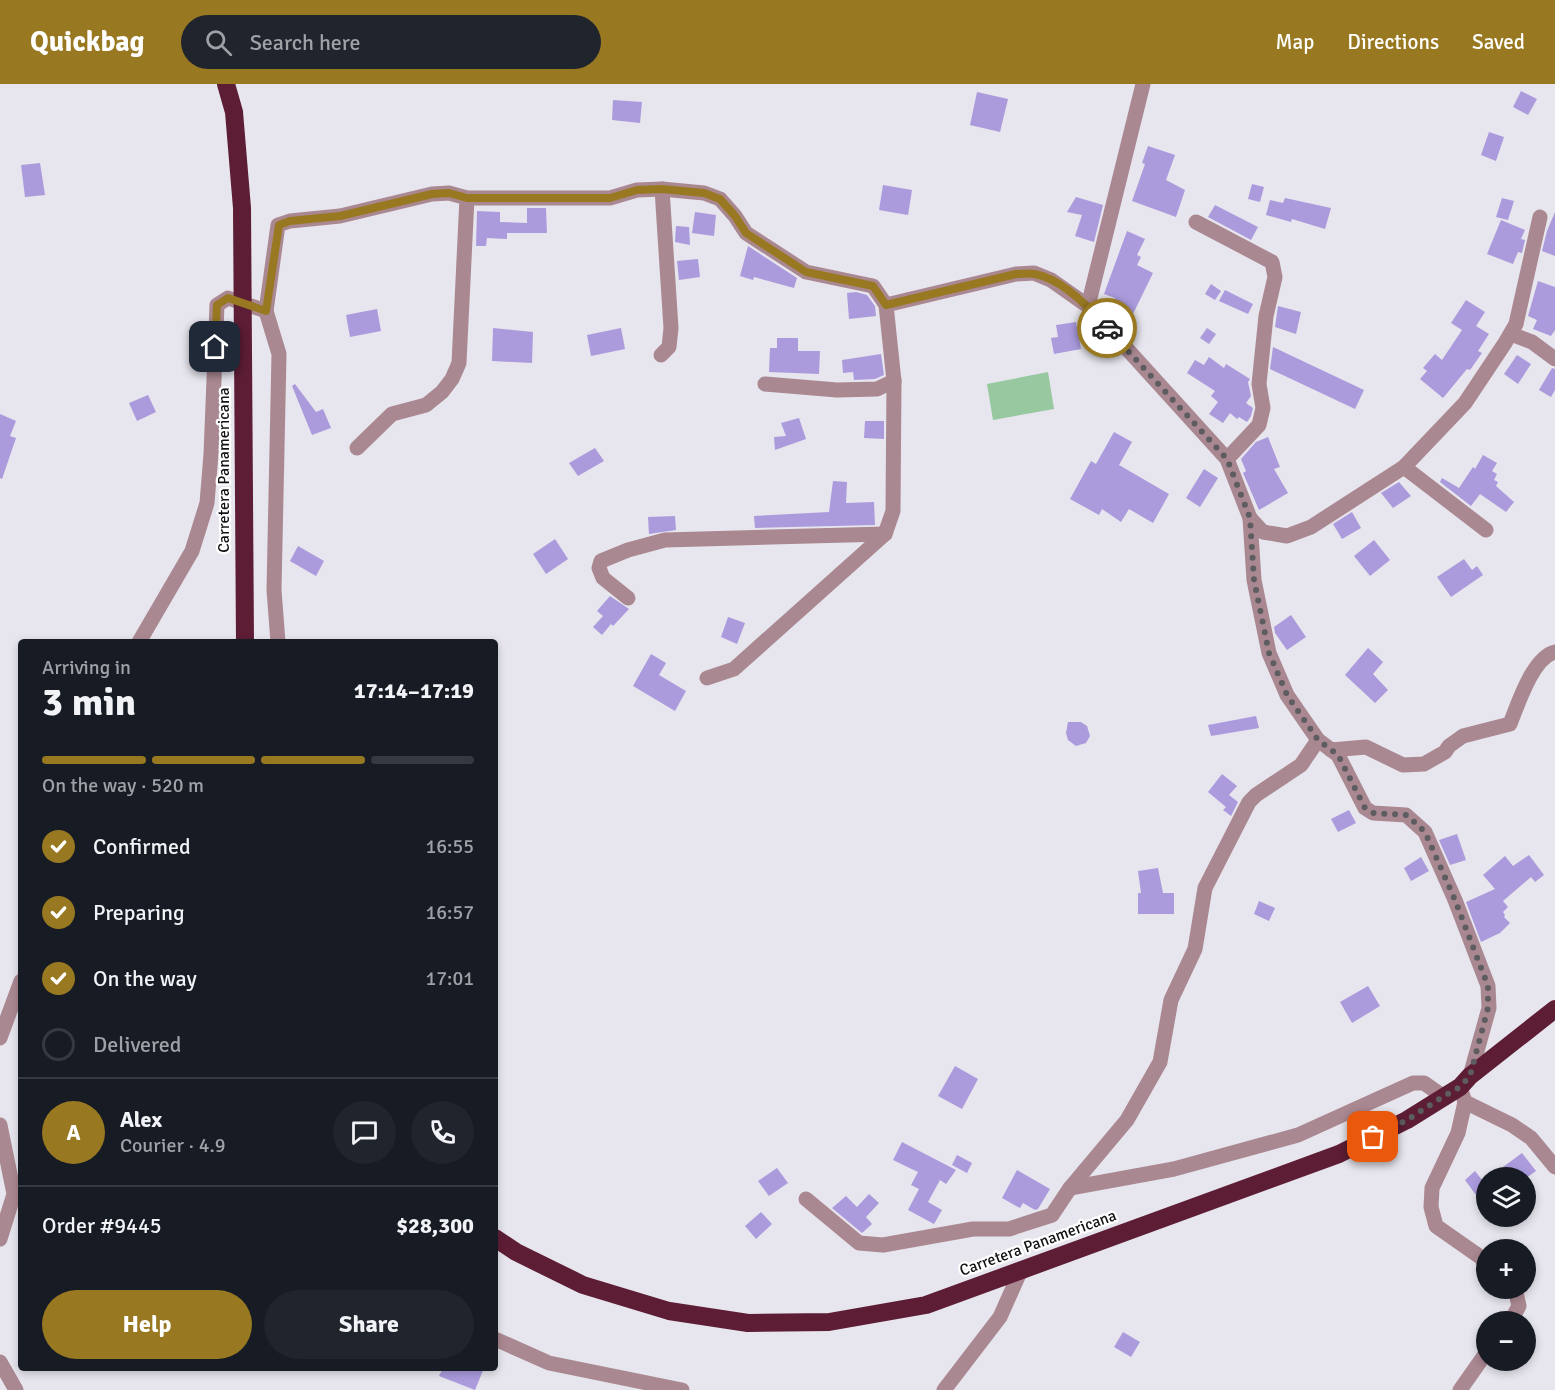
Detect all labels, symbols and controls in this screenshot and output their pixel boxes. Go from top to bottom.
search box [181,15,601,69]
text: Quickbag [30,25,145,59]
icon: search [202,26,235,59]
text: Search here [250,29,361,56]
text: Map [1276,29,1314,55]
text: Directions [1347,29,1439,55]
text: Saved [1472,29,1525,55]
courier [1077,298,1137,358]
icon: car [1091,312,1124,345]
pin [189,321,240,372]
icon: home [198,330,231,363]
street label: Carretera Panamericana [214,387,234,553]
text: Arriving in [42,655,131,680]
text: 17:14–17:19 [354,677,474,704]
text: 3 min [42,678,136,726]
text: On the way · 520 m [42,773,204,798]
icon: check [42,830,75,863]
text: Confirmed [93,833,191,860]
text: 16:55 [425,834,474,859]
icon: check [42,896,75,929]
text: Preparing [93,899,185,926]
text: 16:57 [425,900,474,925]
icon: check [42,962,75,995]
text: On the way [93,965,197,992]
text: 17:01 [425,966,474,991]
text: Delivered [93,1031,181,1058]
button: chat [333,1101,396,1164]
button: phone [411,1101,474,1164]
text: Alex [120,1106,162,1133]
pin [1347,1111,1398,1162]
text: A [66,1119,81,1146]
icon: bag [1356,1120,1389,1153]
text: Courier · 4.9 [120,1133,226,1158]
map controls [1476,1167,1536,1371]
button: layers [1476,1167,1536,1227]
street label: Carretera Panamericana [957,1205,1119,1281]
text: Order #9445 [42,1212,162,1239]
text: $28,300 [396,1212,474,1239]
button: + [1476,1239,1536,1299]
button: Help [42,1290,252,1359]
button: Share [264,1290,474,1359]
button: − [1476,1311,1536,1371]

